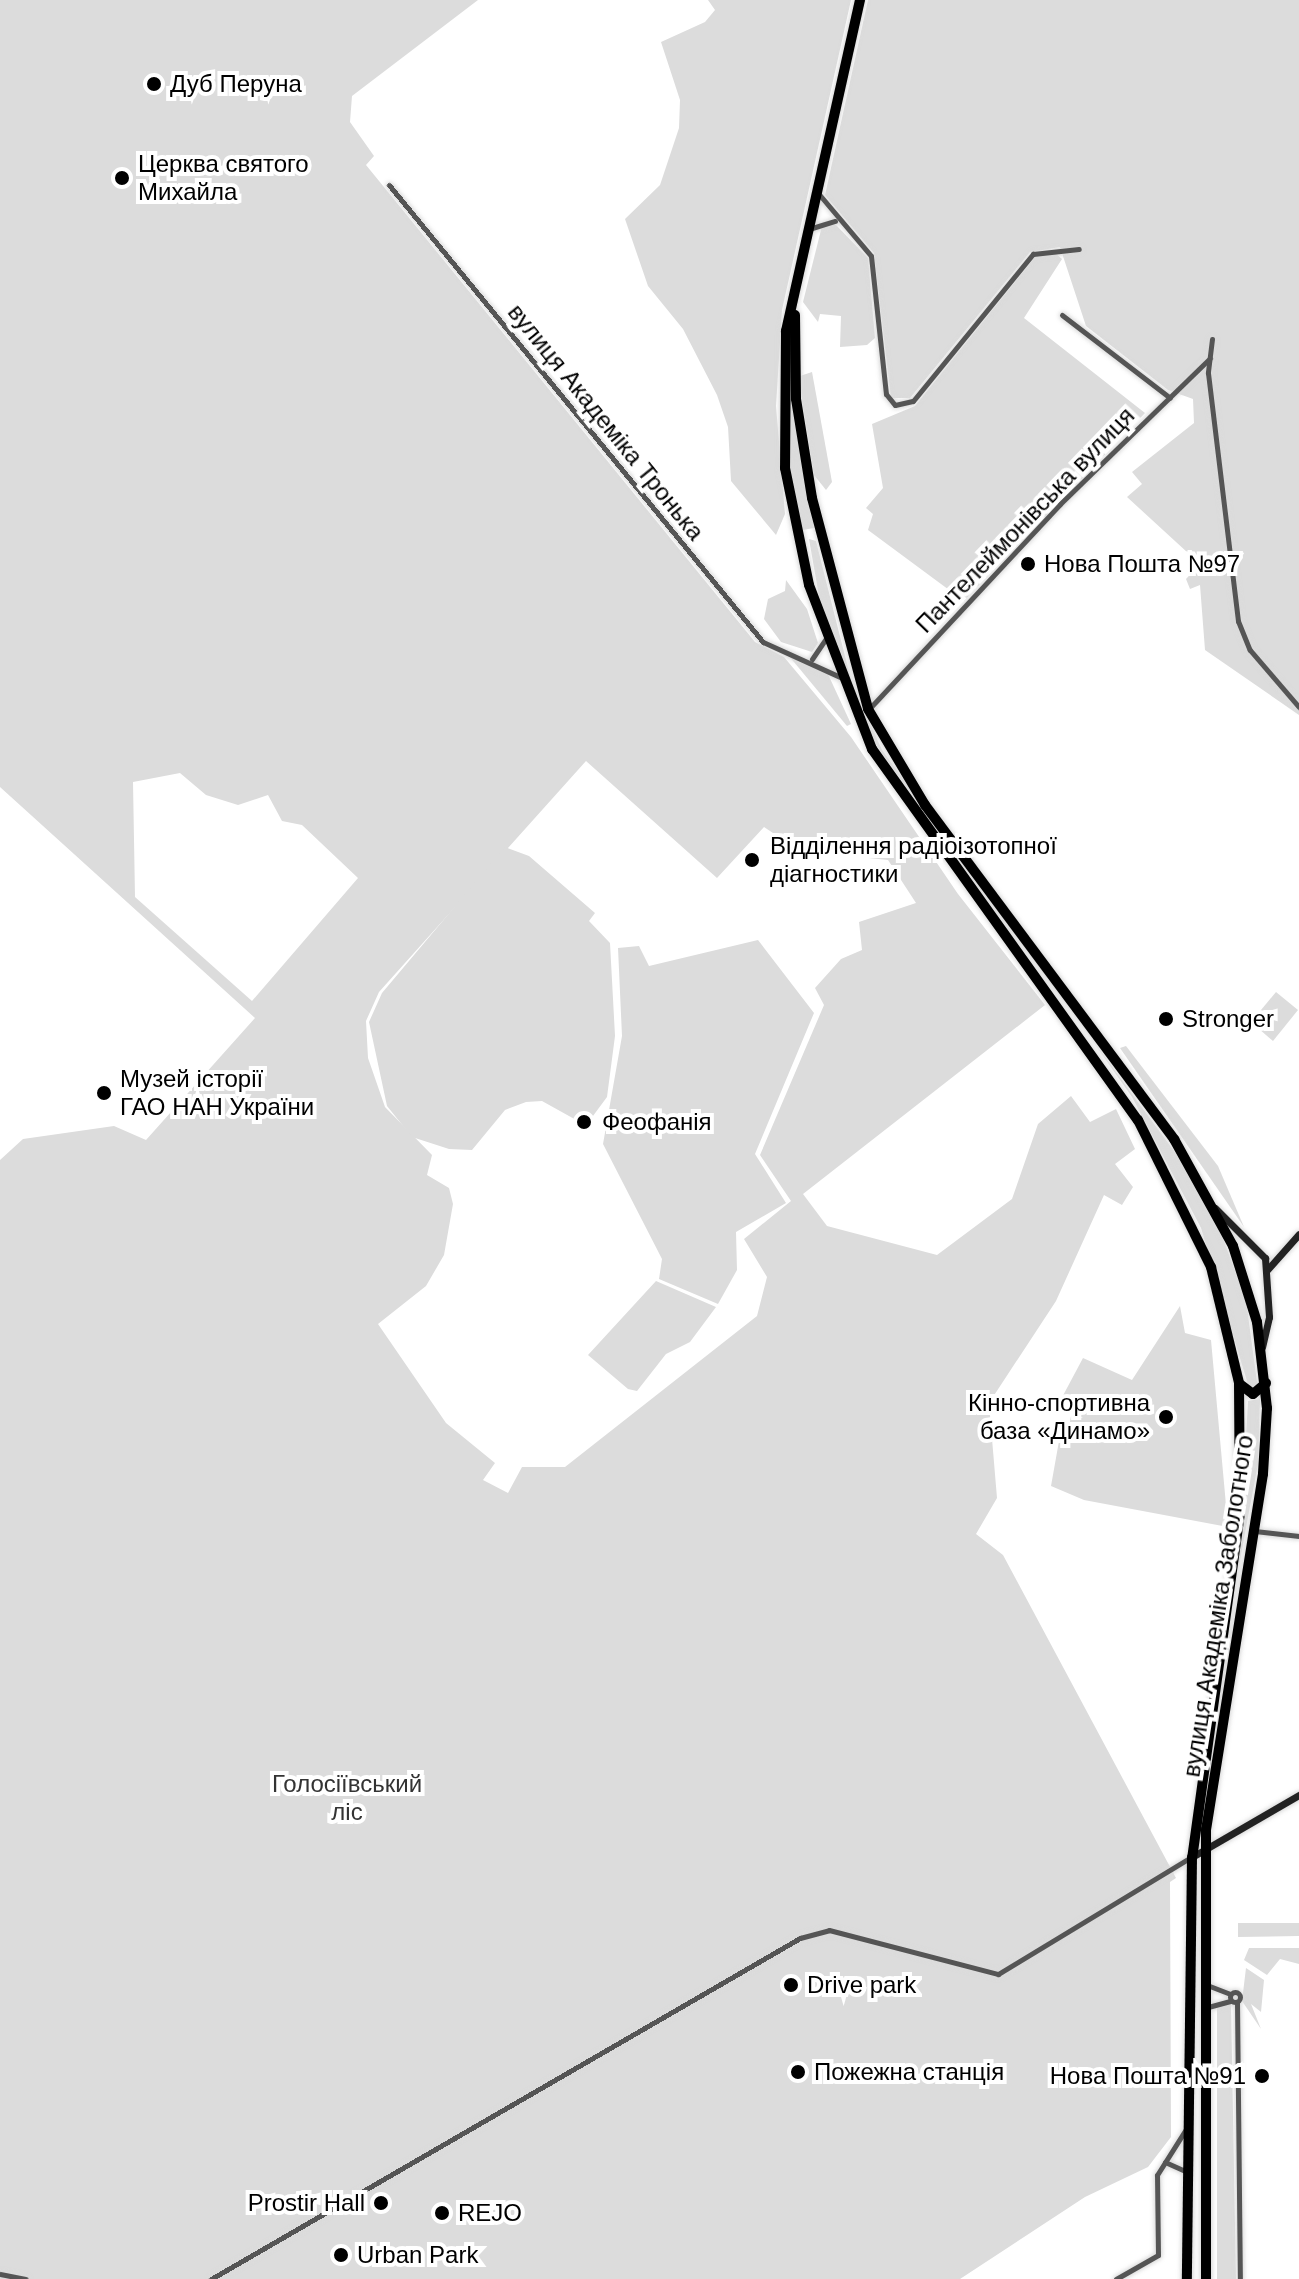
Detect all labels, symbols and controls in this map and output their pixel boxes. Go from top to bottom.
place label: Дуб Перуна [170,70,302,98]
marker: Дуб Перуна [145,75,163,93]
place label: Церква святого Михайла [138,150,309,206]
marker: Церква святого Михайла [113,169,131,187]
street label: вулиця Академіка Тронька [502,298,710,546]
street label: Пантелеймонівська вулиця [910,401,1140,639]
place label: Нова Пошта №97 [1044,550,1240,578]
marker: Нова Пошта №97 [1019,555,1037,573]
place label: Відділення радіоізотопної діагностики [770,832,1057,888]
marker: Відділення радіоізотопної діагностики [741,849,763,871]
place label: Stronger [1182,1005,1274,1033]
marker: Stronger [1157,1010,1175,1028]
place label: Музей історії ГАО НАН України [120,1065,314,1121]
marker: Музей історії ГАО НАН України [95,1084,113,1102]
place label: Феофанія [602,1108,712,1136]
marker: Феофанія [573,1111,595,1133]
place label: Кінно-спортивна база «Динамо» [968,1389,1150,1445]
marker: Кінно-спортивна база «Динамо» [1157,1408,1175,1426]
street label: вулиця Академіка Заболотного [1177,1433,1259,1779]
park label: Голосіївський ліс [272,1770,422,1826]
place label: Drive park [807,1971,916,1999]
marker: Drive park [782,1976,800,1994]
place label: Пожежна станція [814,2058,1004,2086]
place label: Нова Пошта №91 [1050,2062,1246,2090]
marker: Пожежна станція [789,2063,807,2081]
marker: Нова Пошта №91 [1253,2067,1271,2085]
place label: Prostir Hall [248,2189,365,2217]
marker: Prostir Hall [372,2194,390,2212]
place label: REJO [458,2199,522,2227]
marker: REJO [433,2204,451,2222]
place label: Urban Park [357,2241,478,2269]
marker: Urban Park [332,2246,350,2264]

